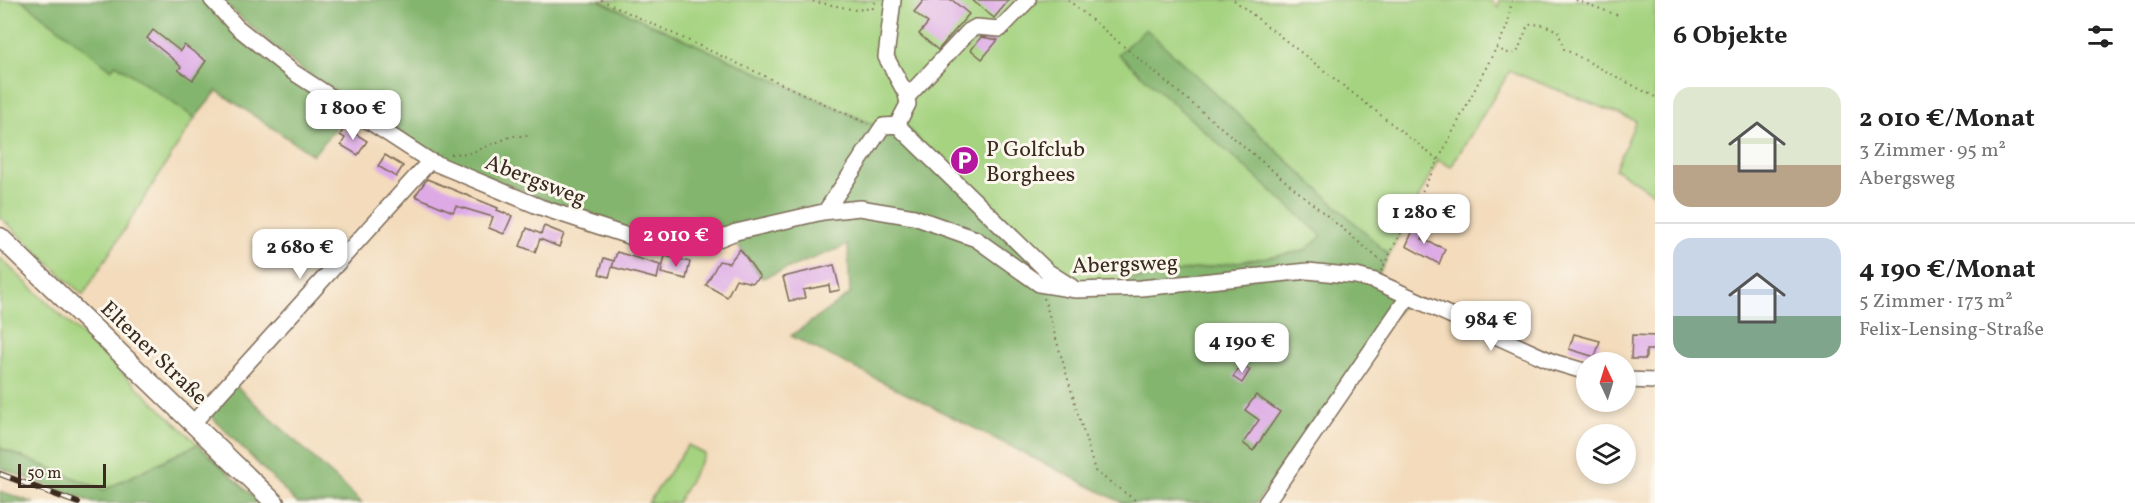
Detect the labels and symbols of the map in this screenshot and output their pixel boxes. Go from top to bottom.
pin: 1 800 € [298,90,408,141]
place label: P Golfclub Borghees [986,135,1085,191]
parking icon: P Golfclub Borghees [949,145,981,177]
street label: Abergsweg [480,148,590,215]
pin: 1 280 € [1369,194,1479,245]
pin: 2 010 € [621,217,731,268]
pin: 2 680 € [245,229,355,280]
street label: Abergsweg [1072,248,1179,283]
street label: Eltener Straße [93,295,214,413]
pin: 984 € [1449,301,1533,352]
pin: 4 190 € [1187,323,1297,374]
north arrow [1576,352,1636,412]
scale bar [18,461,106,488]

